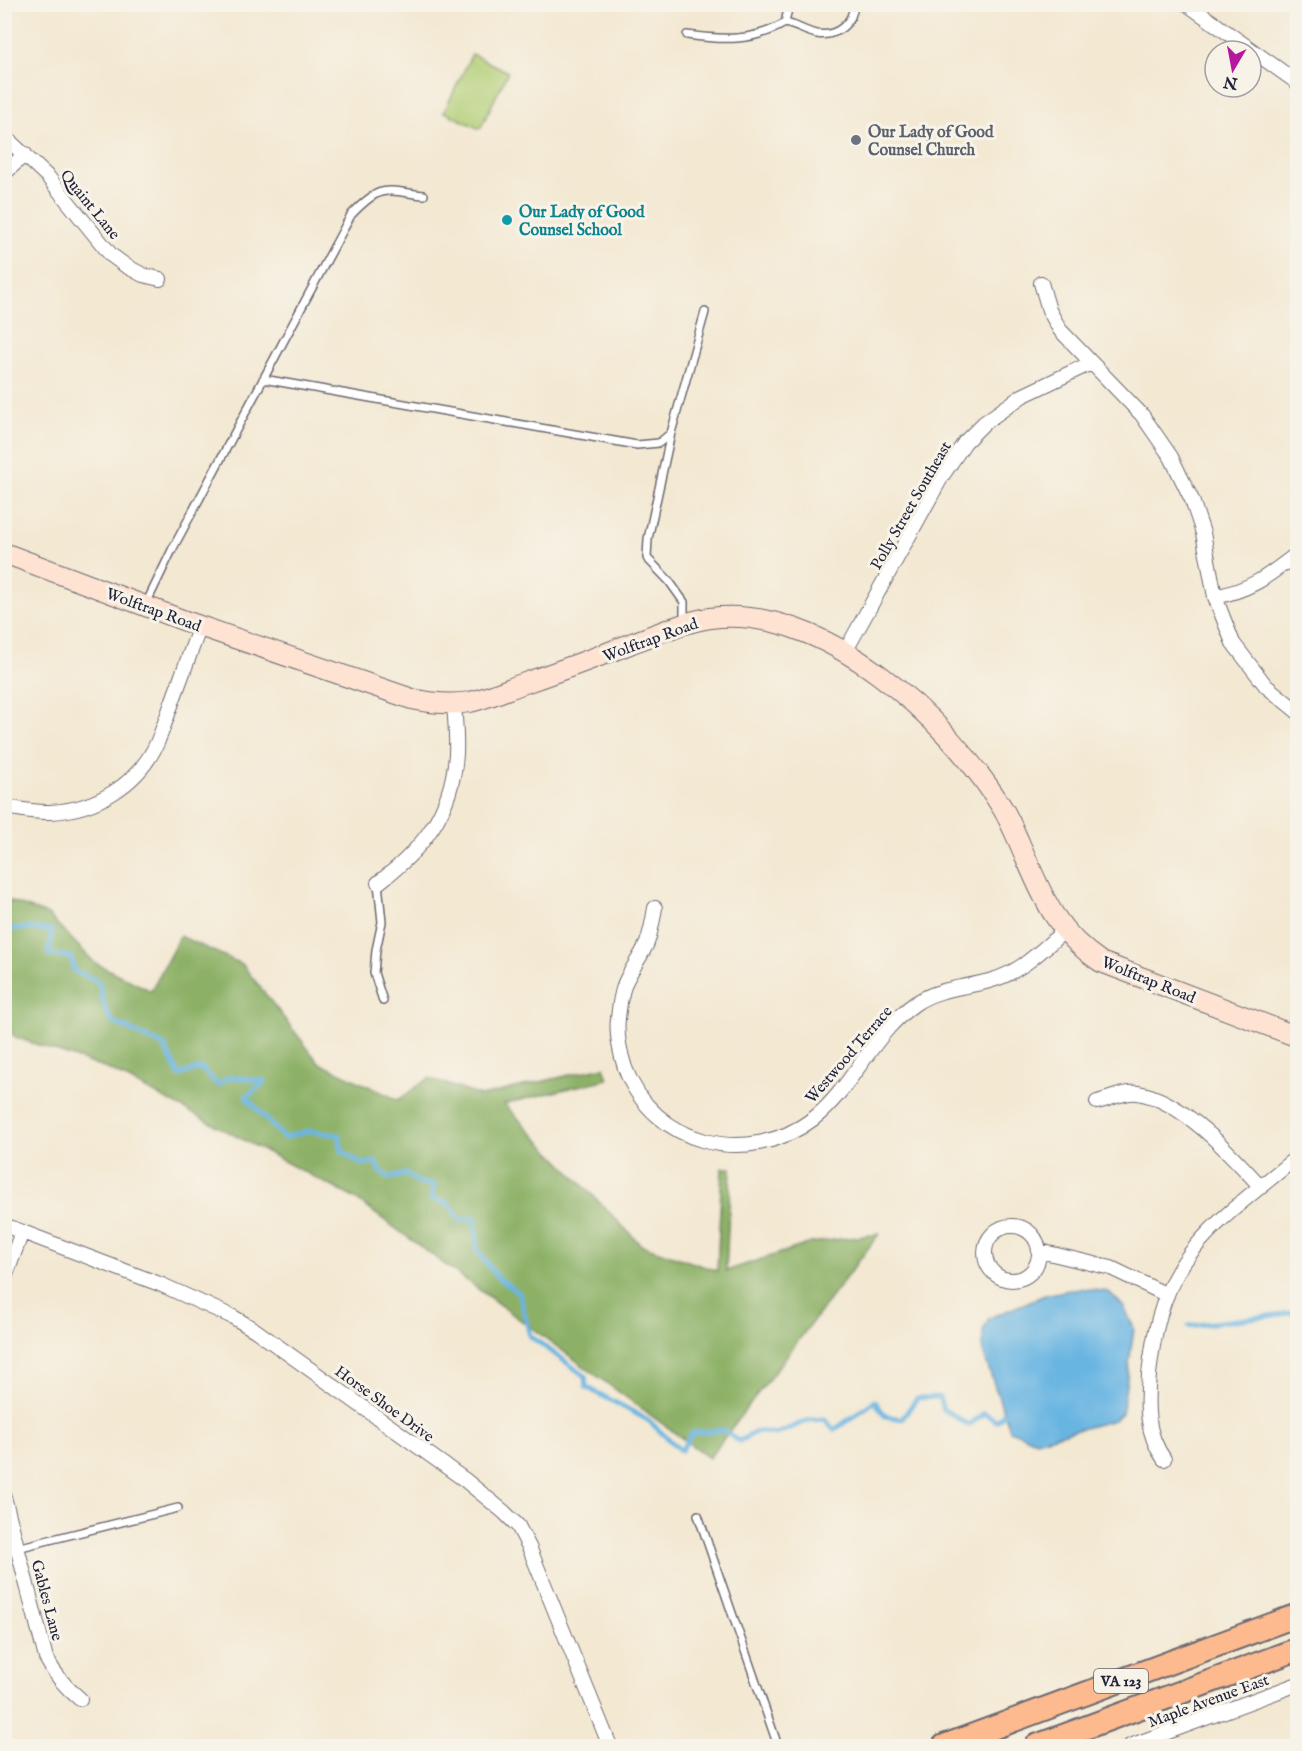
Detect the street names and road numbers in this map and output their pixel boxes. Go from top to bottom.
street label: Quaint Lane [55,166,124,244]
street label: Polly Street Southeast [867,438,957,574]
street label: Wolftrap Road [103,584,204,637]
street label: Wolftrap Road [600,614,701,667]
street label: Wolftrap Road [1098,953,1199,1009]
street label: Westwood Terrace [802,1002,897,1108]
street label: Horse Shoe Drive [330,1362,437,1447]
street label: Gables Lane [26,1558,66,1643]
road number: VA 123 [1094,1669,1148,1693]
street label: Maple Avenue East [1145,1671,1272,1733]

